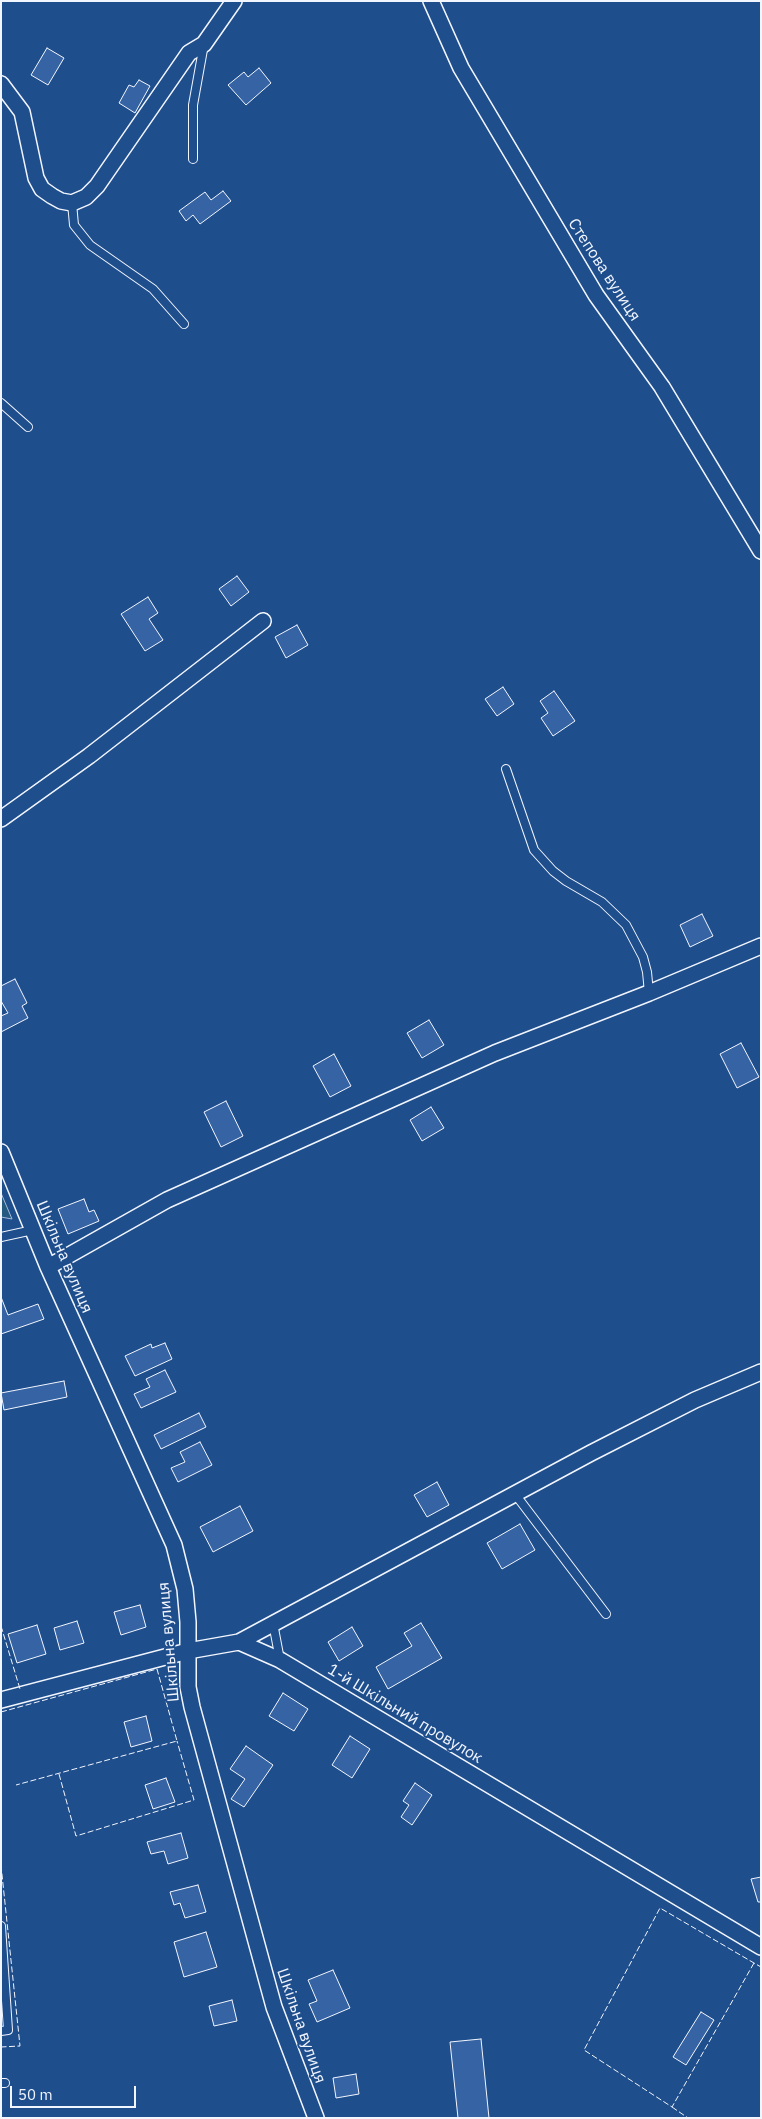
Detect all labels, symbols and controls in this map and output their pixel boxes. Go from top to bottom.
street label: Степова вулиця [564,215,644,325]
street label: Шкільна вулиця [32,1198,96,1316]
street label: Шкільна вулиця [154,1581,184,1703]
street label: 1-й Шкільний провулок [324,1660,486,1768]
street label: Шкільна вулиця [272,1966,330,2086]
scale bar [12,2076,139,2108]
text: 50 m [18,2085,53,2104]

